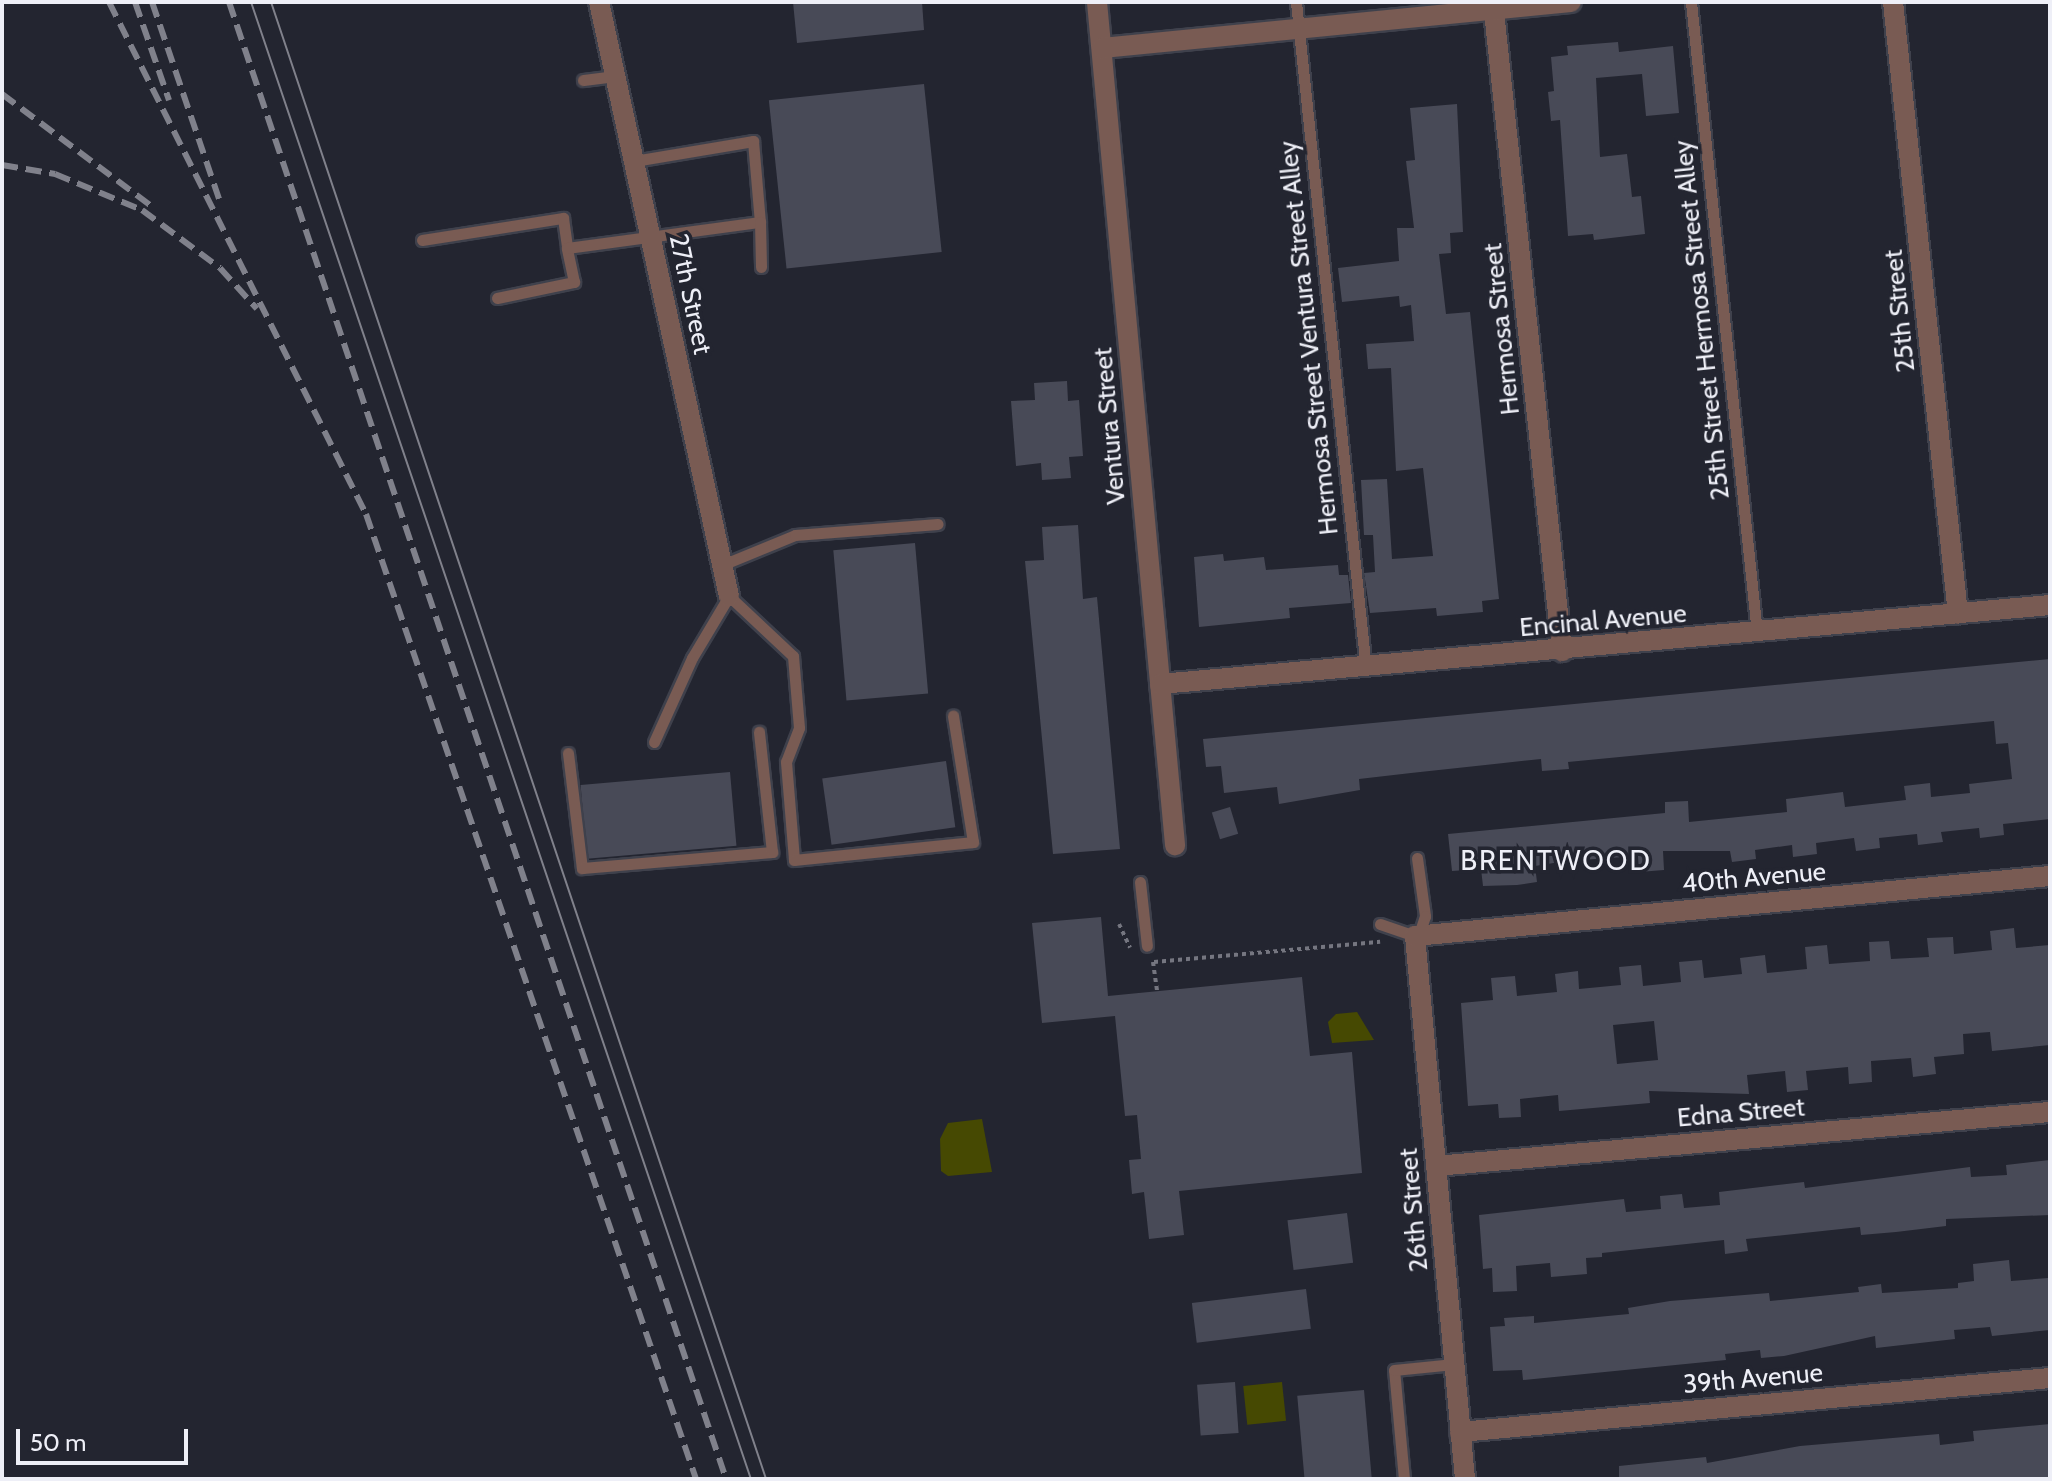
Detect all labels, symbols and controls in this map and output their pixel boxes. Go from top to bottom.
street label: 25th Street Hermosa Street Alley [1668,138,1736,502]
street label: Hermosa Street Ventura Street Alley [1273,139,1345,537]
street label: 27th Street [662,231,718,357]
street label: Hermosa Street [1477,242,1527,416]
street label: 25th Street [1878,248,1922,374]
street label: Ventura Street [1088,346,1132,506]
street label: Encinal Avenue [1518,598,1688,644]
district label: BRENTWOOD [1460,843,1652,877]
street label: 40th Avenue [1681,856,1827,900]
street label: Edna Street [1676,1092,1806,1134]
street label: 26th Street [1393,1147,1435,1273]
street label: 39th Avenue [1682,1357,1824,1401]
scale bar [20,1413,192,1463]
text: 50 m [30,1428,86,1457]

